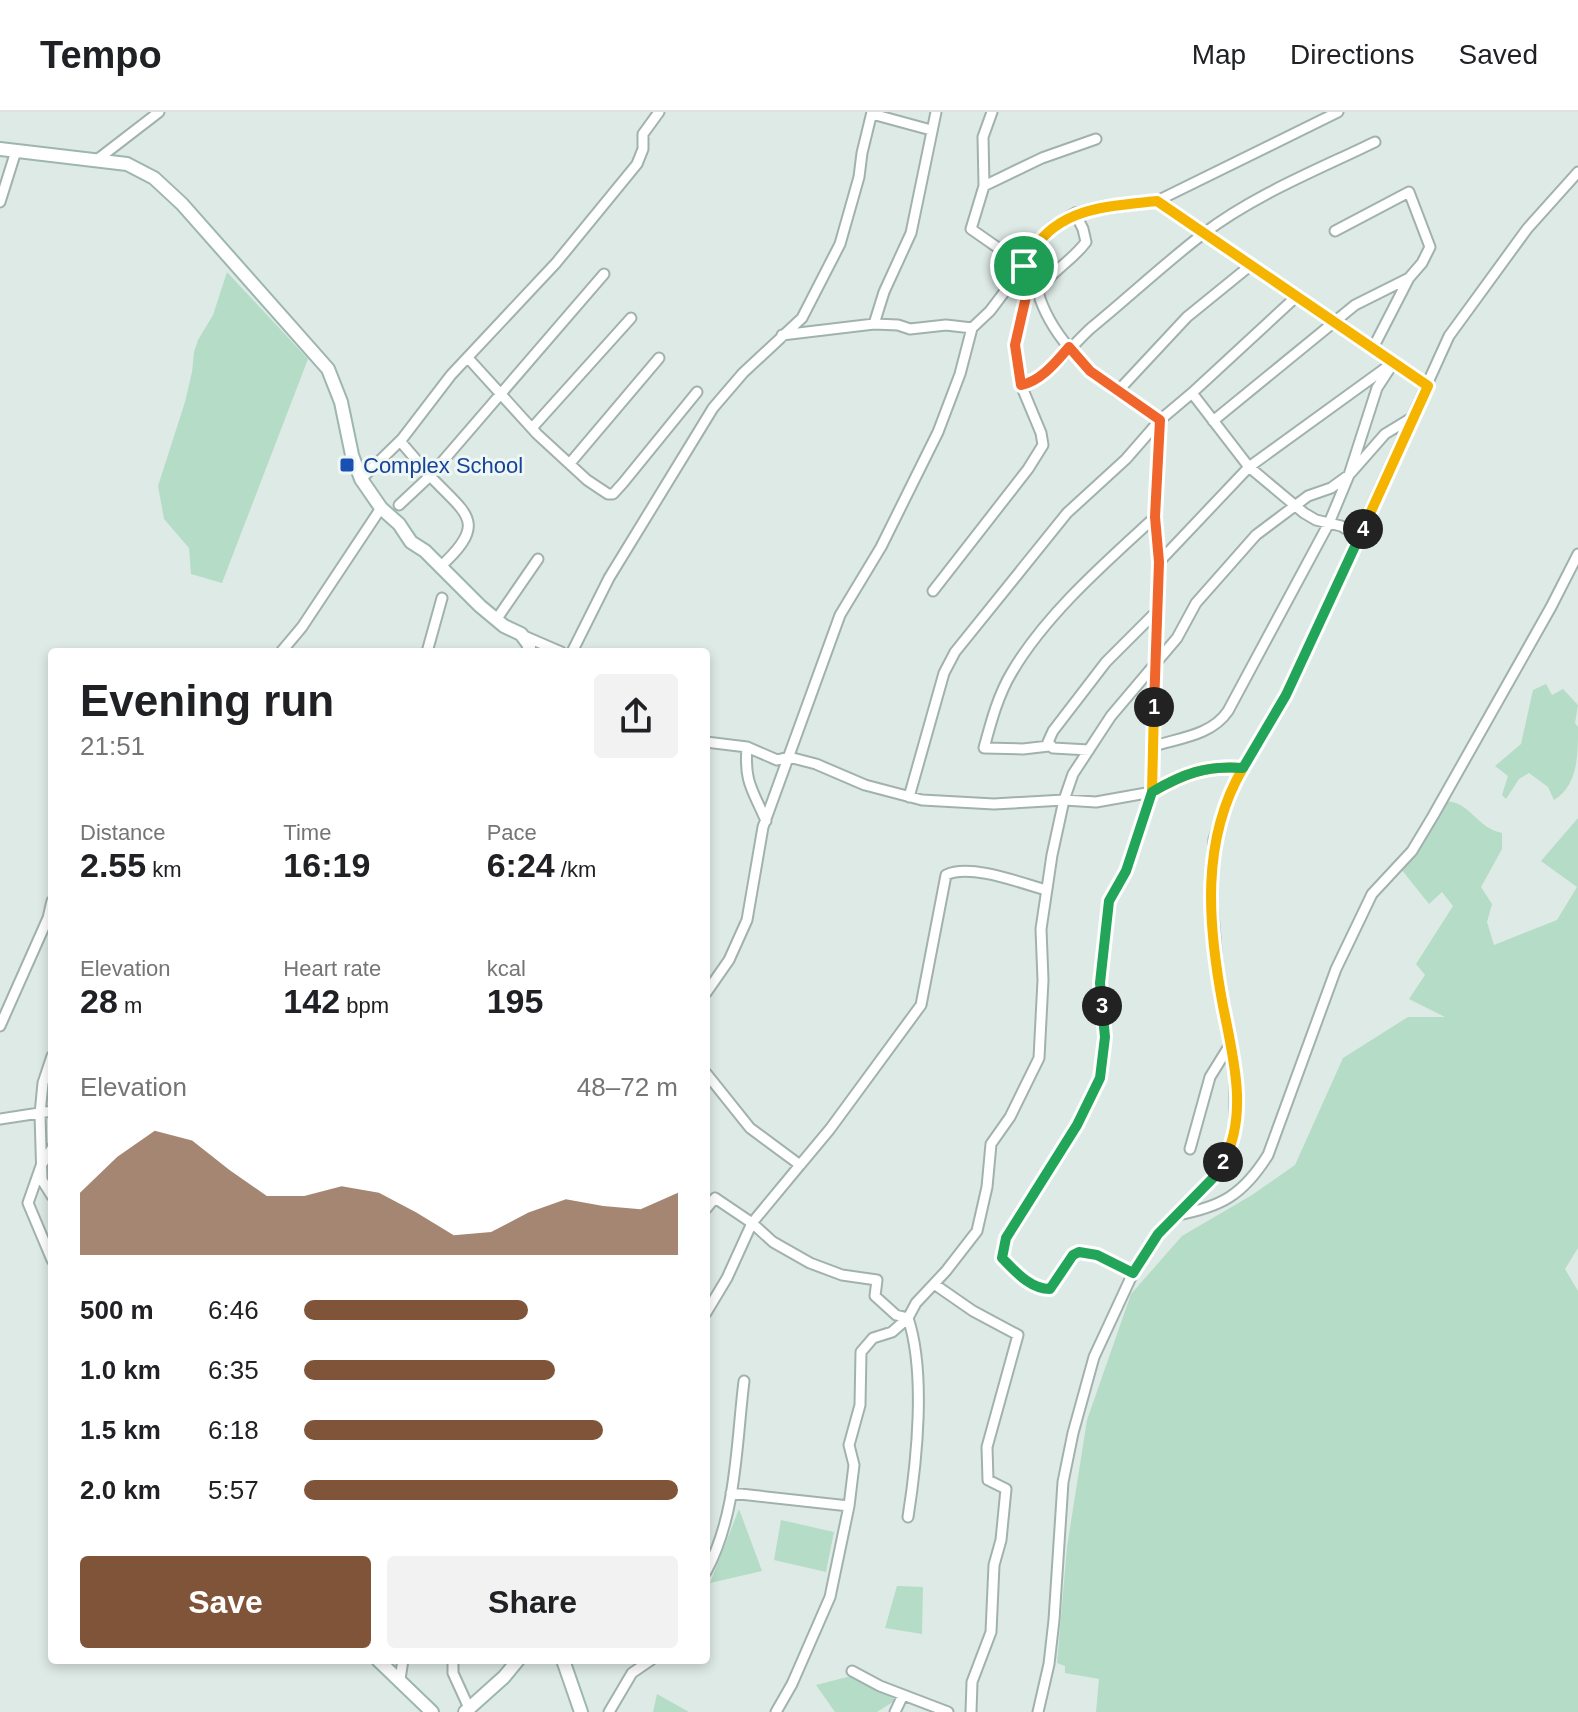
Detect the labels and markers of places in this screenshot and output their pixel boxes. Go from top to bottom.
pin [990,232,1058,300]
place label: Complex School [363,453,523,478]
marker: Complex School [338,456,356,474]
pin: 4 [1343,509,1383,549]
pin: 1 [1134,687,1174,727]
pin: 3 [1082,986,1122,1026]
pin: 2 [1203,1142,1243,1182]

